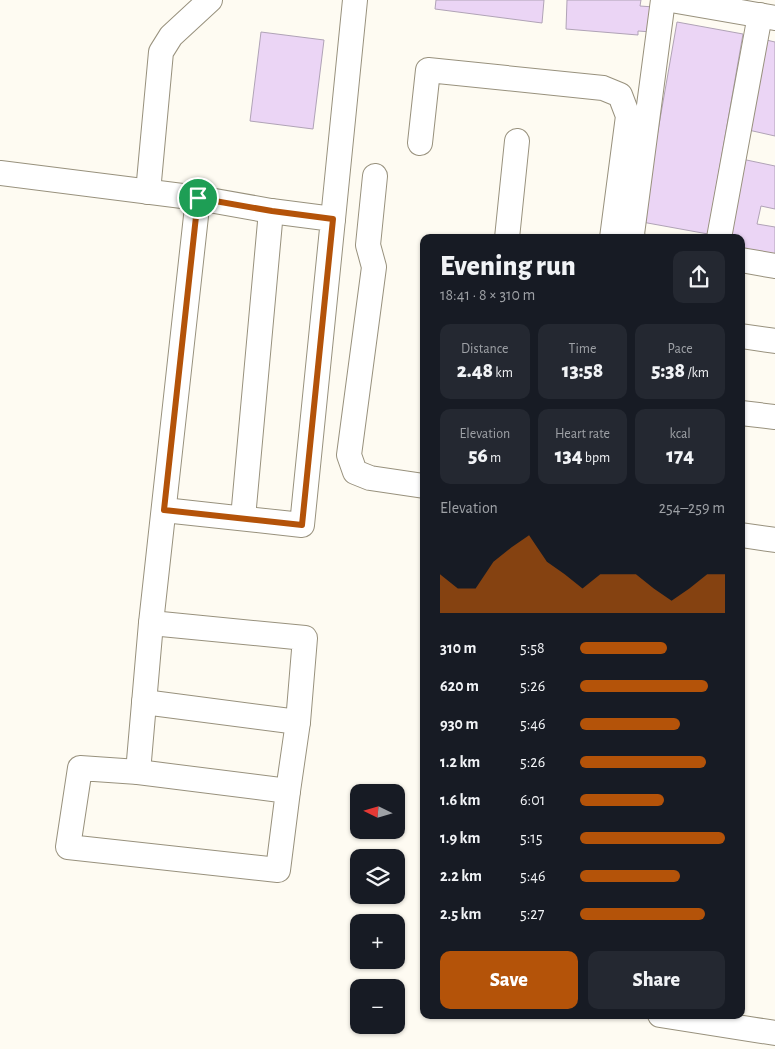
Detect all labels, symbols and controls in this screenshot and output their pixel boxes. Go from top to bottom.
pin [177,177,219,219]
icon: arrive [184,184,212,212]
button: share [673,251,725,303]
text: Evening run [440,253,576,281]
text: 18:41 · 8 × 310 m [440,287,535,303]
text: Distance [461,342,509,356]
text: Time [569,342,596,356]
text: Pace [668,342,693,356]
text: 2.48 [457,360,493,381]
text: 13:58 [562,360,603,381]
text: 5:38 [651,360,685,381]
text: km [493,366,513,380]
text: /km [685,366,709,380]
text: Elevation [460,427,510,441]
text: Heart rate [555,427,610,441]
text: kcal [669,427,691,441]
text: 56 [468,445,488,466]
text: 134 [555,445,583,466]
text: 174 [666,445,694,466]
text: m [488,451,501,465]
text: bpm [583,451,610,465]
text: Elevation [440,500,498,516]
text: 254–259 m [659,500,725,516]
text: 310 m [440,640,476,656]
text: 5:58 [520,640,545,656]
text: 620 m [440,678,479,694]
text: 5:26 [520,678,545,694]
text: 930 m [440,716,478,732]
text: 5:46 [520,716,546,732]
text: 1.2 km [440,754,480,770]
text: 5:26 [520,754,545,770]
north arrow [350,784,405,839]
map controls [350,784,405,1034]
text: 1.6 km [440,792,480,808]
text: 6:01 [520,792,545,808]
text: 1.9 km [440,830,480,846]
text: 5:15 [520,830,543,846]
button: layers [350,849,405,904]
text: 2.2 km [440,868,482,884]
text: 5:46 [520,868,546,884]
text: 2.5 km [440,906,481,922]
text: 5:27 [520,906,544,922]
button: + [350,914,405,969]
button: Save [440,951,578,1009]
button: Share [588,951,725,1009]
button: − [350,979,405,1034]

